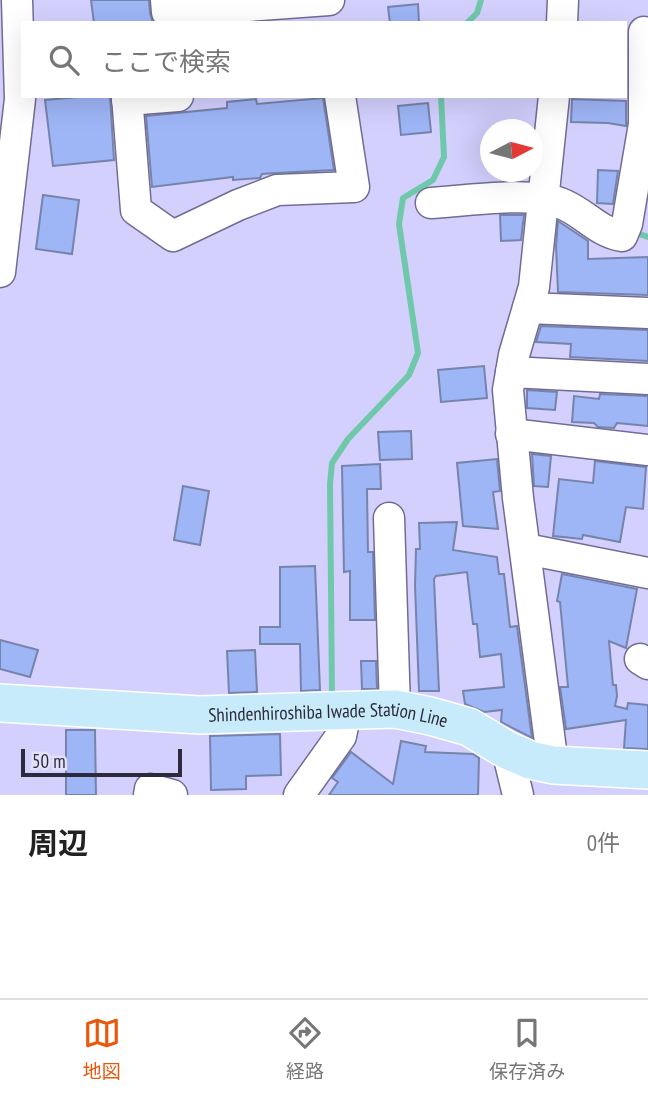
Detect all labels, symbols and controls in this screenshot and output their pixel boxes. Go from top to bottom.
search box [21,21,627,98]
icon: search [45,41,83,79]
text: ここで検索 [101,45,231,78]
north arrow [480,119,543,182]
street label: Shindenhiroshiba Iwade Station Line [208,697,451,733]
scale bar [21,746,182,778]
text: 50 m [32,749,66,773]
text: 周辺 [28,823,88,862]
text: 0件 [587,828,620,857]
tab: 地図 [83,1014,121,1083]
tab: 経路 [286,1014,324,1083]
tab: 保存済み [489,1014,565,1083]

